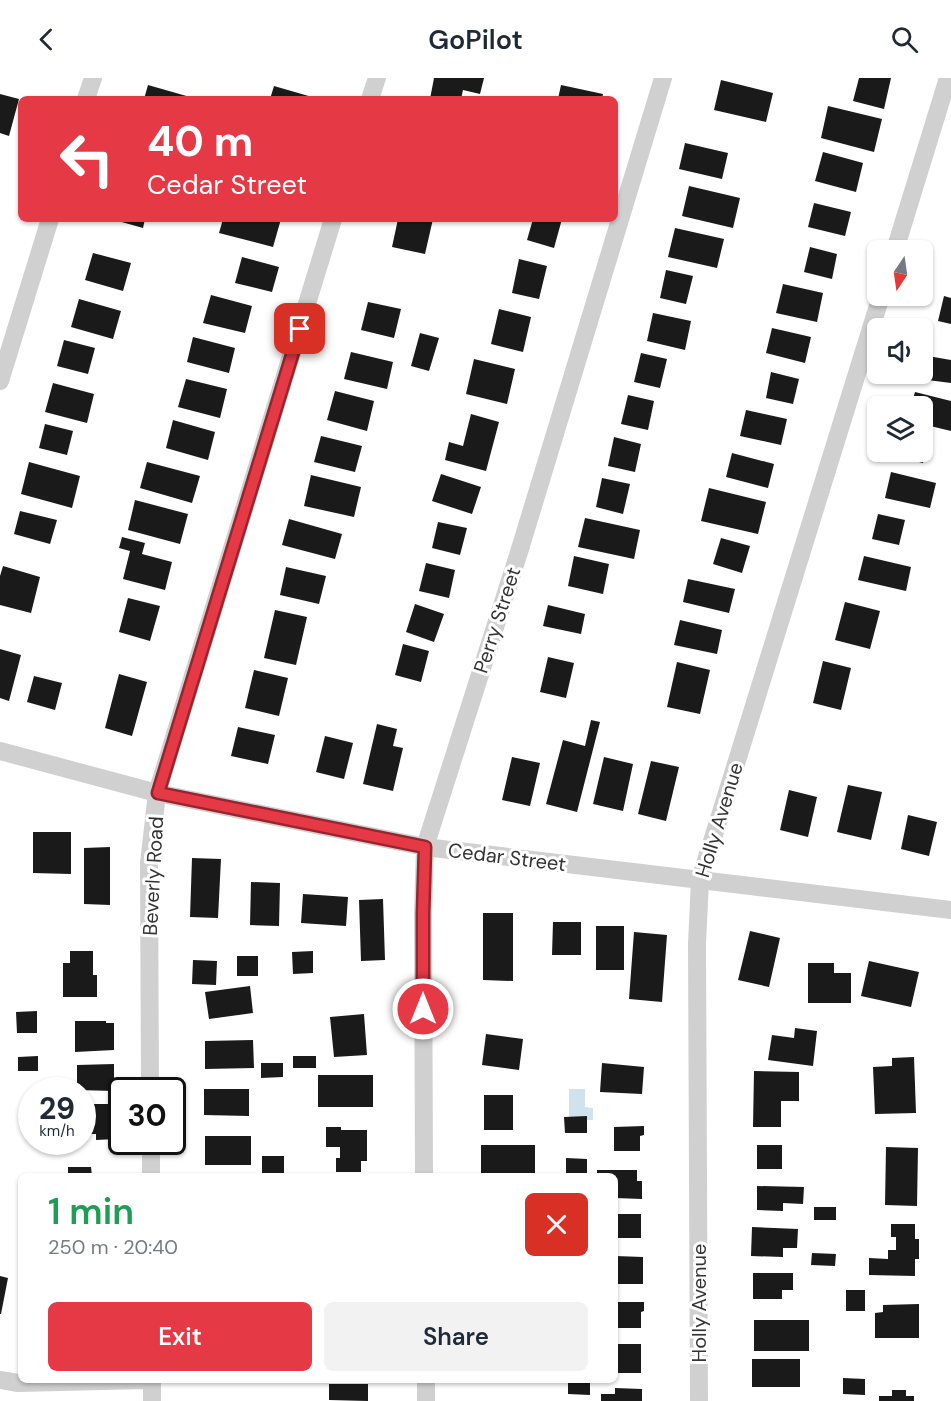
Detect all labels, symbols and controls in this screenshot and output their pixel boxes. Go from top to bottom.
text: GoPilot [428,22,523,57]
icon: back [30,23,63,56]
icon: search [888,23,921,56]
text: 40 m [147,114,253,169]
icon: left [48,120,126,198]
text: Cedar Street [147,167,307,202]
north arrow [867,240,933,306]
map controls [867,240,933,462]
pin [274,303,325,354]
icon: arrive [283,312,316,345]
button: sound [867,318,933,384]
button: layers [867,396,933,462]
street label: Perry Street [468,563,526,676]
street label: Holly Avenue [689,759,749,881]
street label: Beverly Road [137,816,169,936]
street label: Cedar Street [447,837,568,877]
position arrow [391,977,455,1041]
speed limit sign: 30 [108,1077,186,1155]
text: 29 [39,1089,75,1128]
text: km/h [39,1121,75,1141]
text: 1 min [48,1188,134,1235]
button: close [525,1193,588,1256]
text: 250 m · 20:40 [48,1234,178,1260]
street label: Holly Avenue [686,1244,712,1362]
button: Exit [48,1302,312,1371]
button: Share [324,1302,588,1371]

